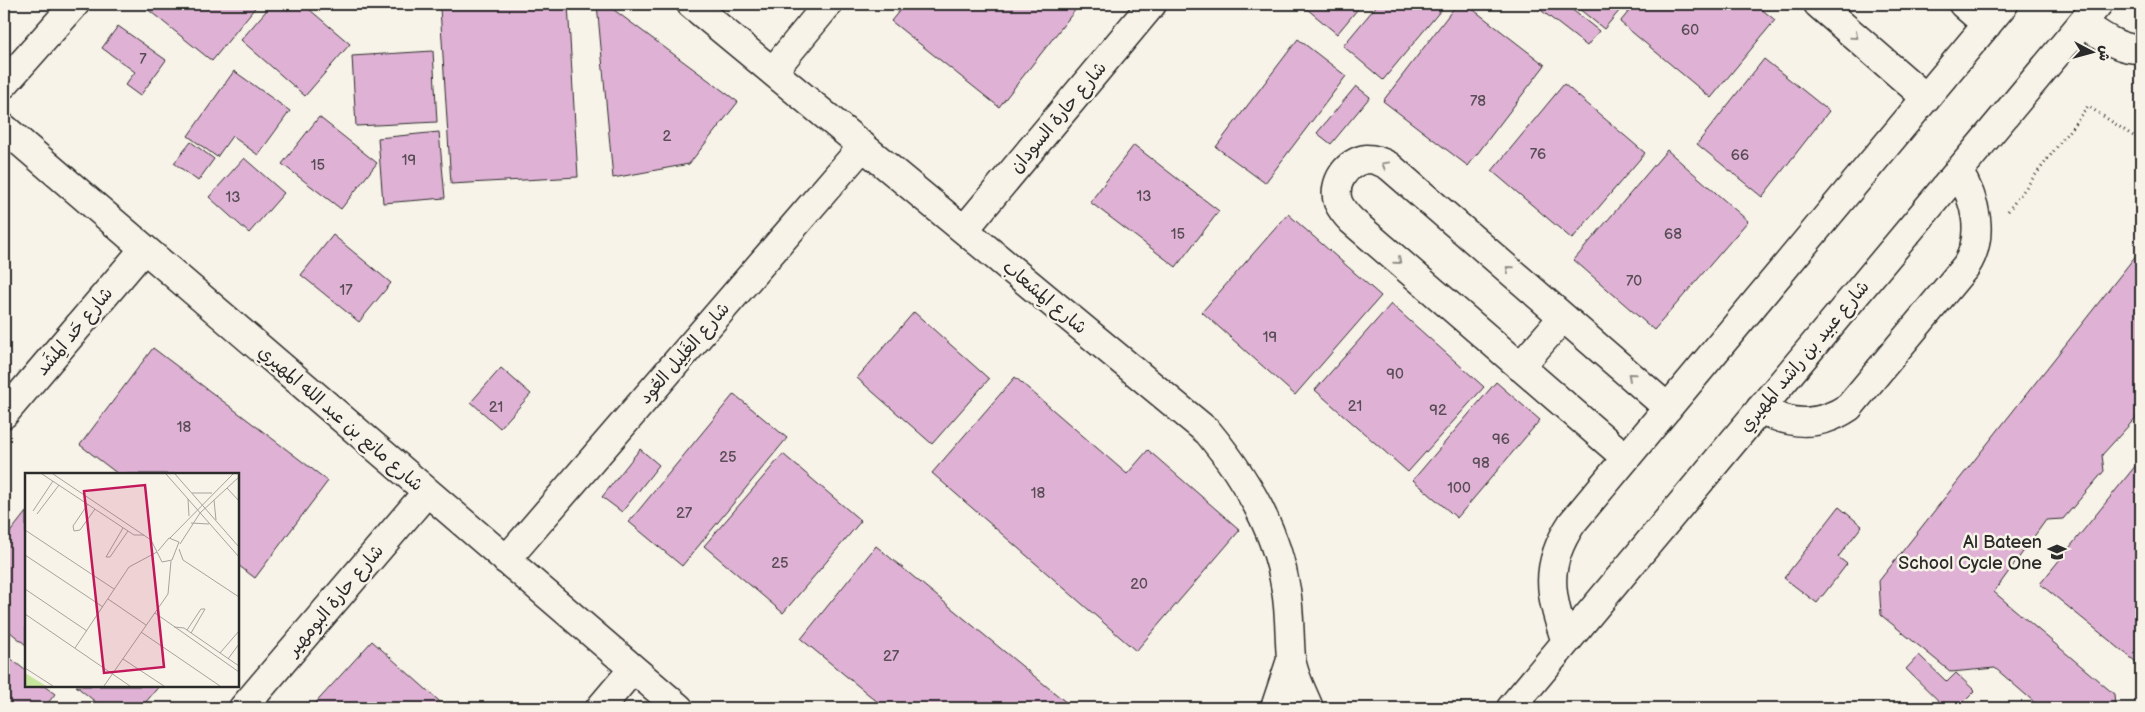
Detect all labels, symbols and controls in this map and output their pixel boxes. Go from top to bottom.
house number: 60 [1681,21,1699,40]
north arrow [2068,28,2118,78]
one-way arrow [1849,30,1858,39]
text: ش [2095,45,2114,62]
house number: 7 [139,50,147,69]
street label: شارع حارة السودان [1006,57,1112,178]
house number: 78 [1470,92,1486,111]
house number: 2 [663,127,672,146]
house number: 76 [1530,145,1546,164]
house number: 66 [1731,146,1749,165]
house number: 19 [402,151,416,170]
house number: 15 [311,156,325,175]
one-way arrow [1381,161,1390,171]
house number: 13 [1136,187,1152,206]
house number: 13 [225,188,241,207]
house number: 15 [1171,225,1185,244]
house number: 68 [1664,225,1682,244]
one-way arrow [1392,255,1401,264]
street label: شارع المِشعاب [998,256,1091,339]
one-way arrow [1505,266,1514,275]
house number: 70 [1626,272,1642,291]
street label: شارع عبيد بن راشد المهيري [1735,277,1875,437]
house number: 17 [339,281,353,300]
street label: شارع حَد المِشَد [31,283,118,380]
street label: شارع الغَلِيل العُود [634,298,735,409]
house number: 19 [1263,328,1277,347]
street label: شارع مانع بن عبد الله المهيري [253,341,427,497]
house number: 90 [1386,365,1404,384]
one-way arrow [1628,373,1637,382]
house number: 21 [1348,397,1362,416]
house number: 21 [489,398,503,417]
house number: 92 [1429,401,1447,420]
house number: 18 [177,418,192,437]
house number: 96 [1492,430,1510,449]
house number: 25 [719,448,737,467]
house number: 98 [1472,454,1490,473]
inset map [25,473,239,687]
house number: 100 [1447,479,1471,498]
house number: 18 [1031,484,1046,503]
house number: 27 [676,504,693,523]
place label: Al Bateen School Cycle One [1898,532,2042,574]
street label: شارع حارة البومهير [282,541,389,662]
school or university icon: Al Bateen School Cycle One [2046,541,2068,563]
house number: 25 [771,554,789,573]
house number: 20 [1130,575,1148,594]
house number: 27 [883,647,900,666]

